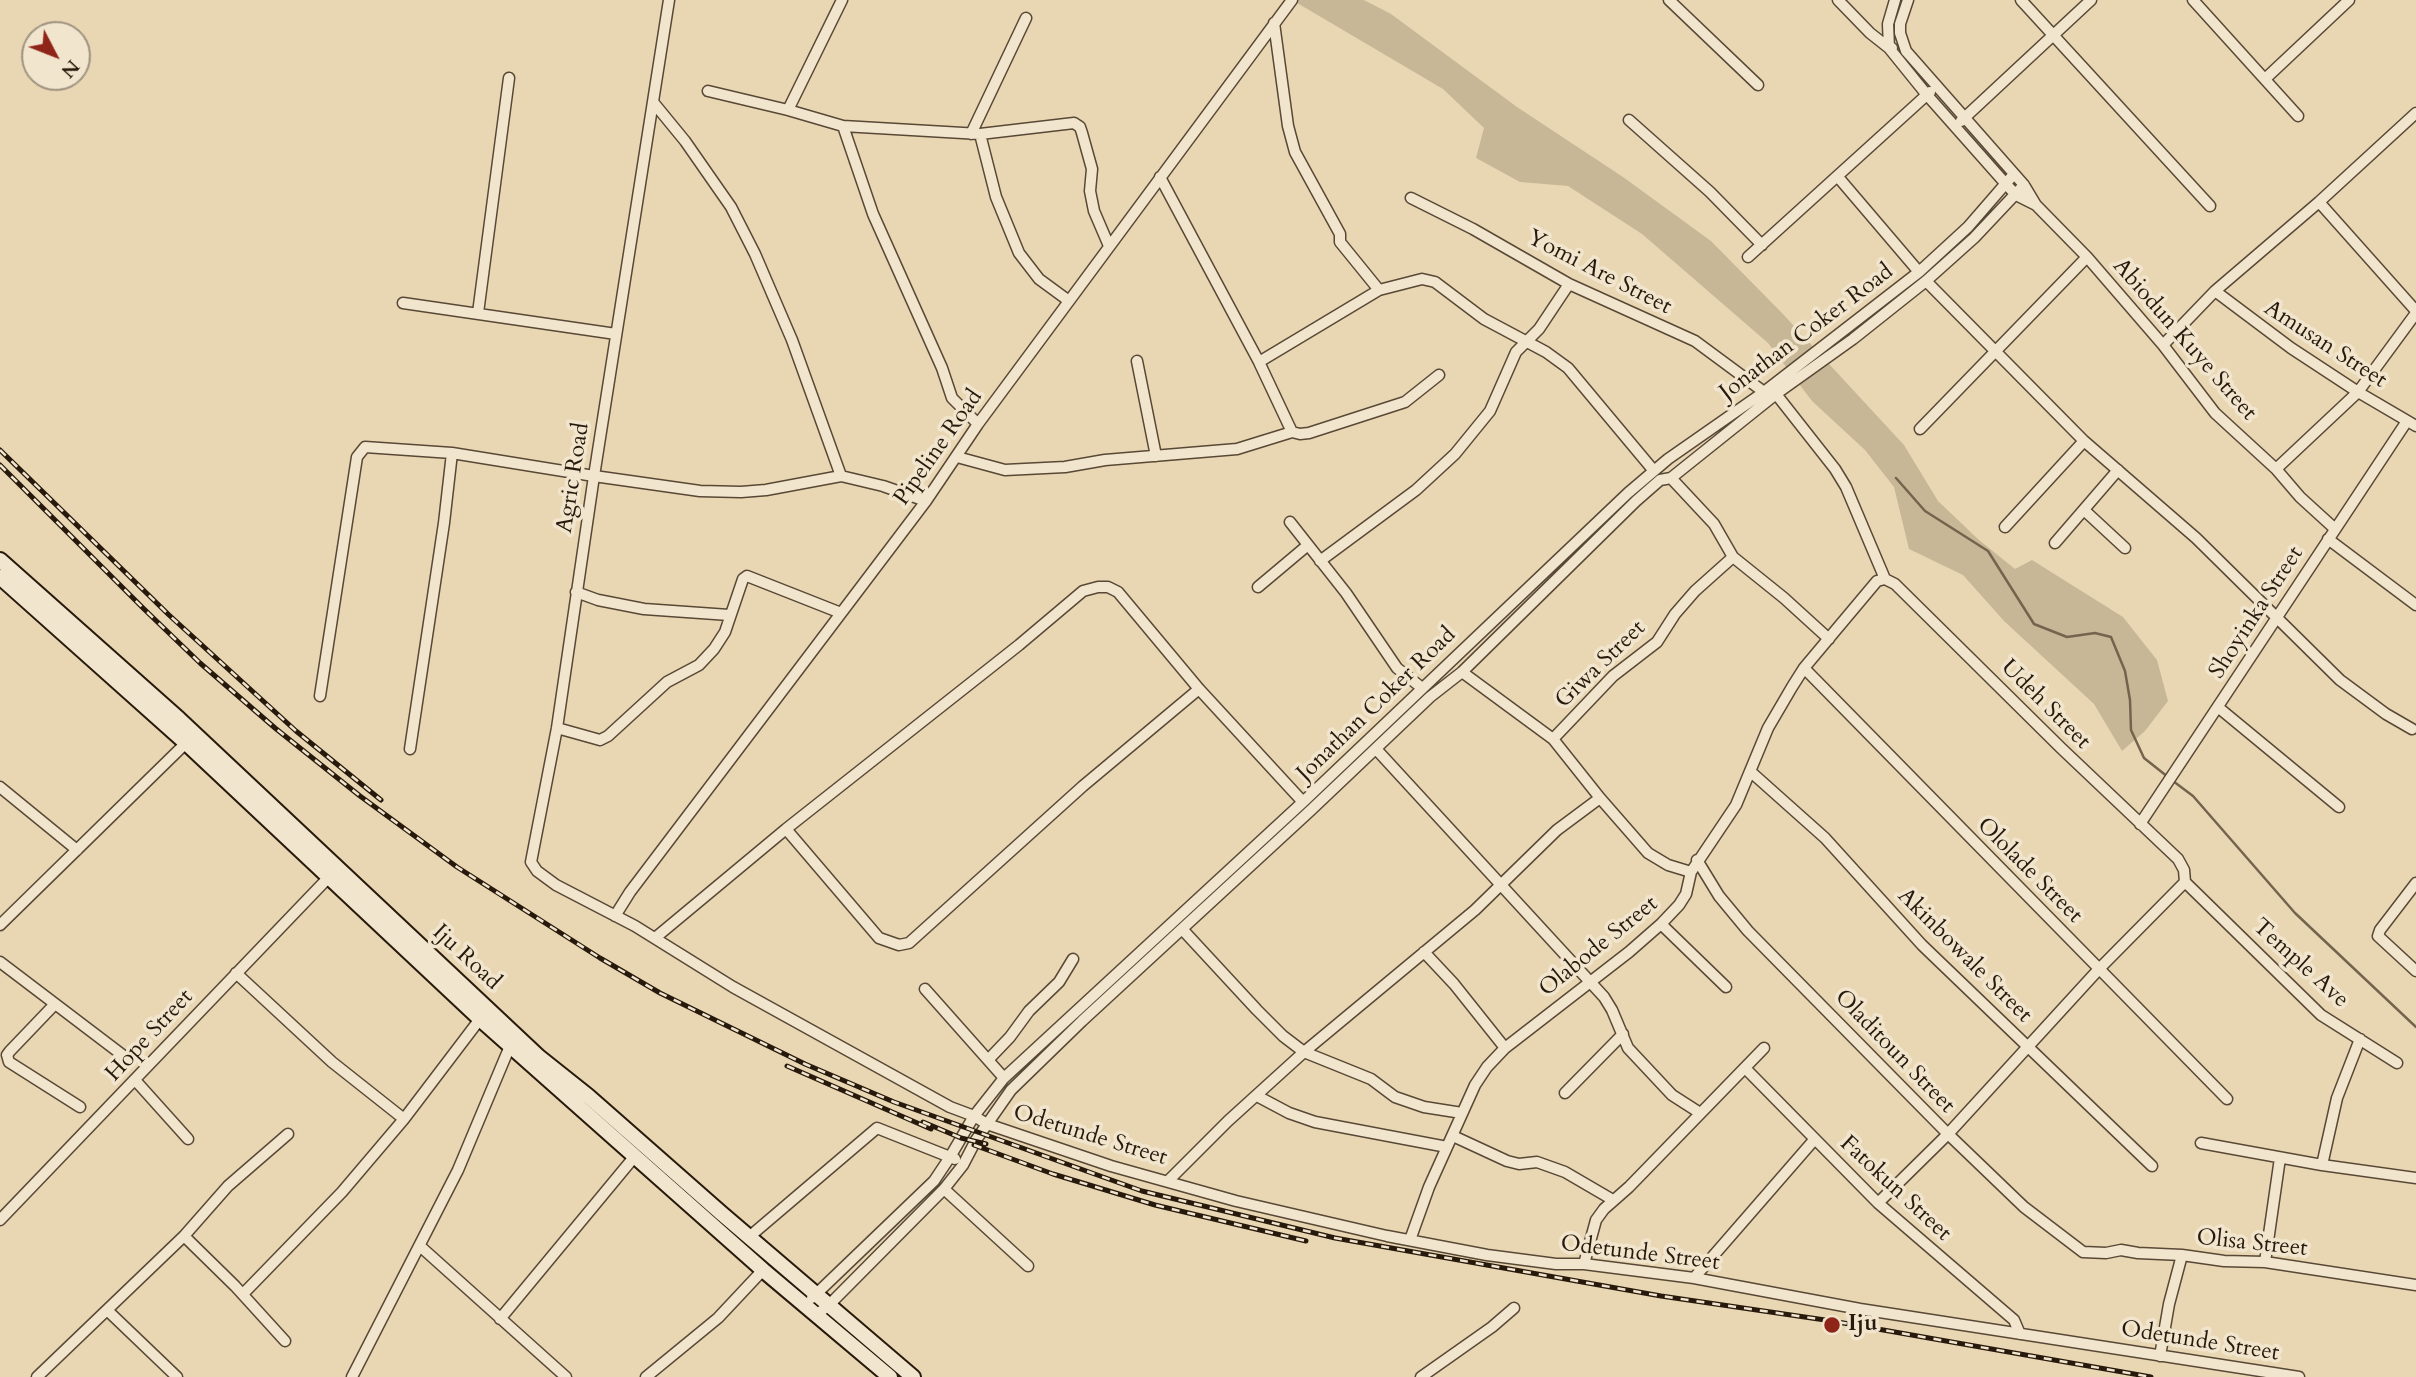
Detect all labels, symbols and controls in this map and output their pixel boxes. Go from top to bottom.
north arrow [21,21,91,91]
text: N [55,54,85,84]
street label: Yomi Are Street [1522,225,1676,321]
street label: Abiodun Kuye Street [2106,253,2262,427]
street label: Jonathan Coker Road [1715,259,1899,407]
street label: Amusan Street [2259,295,2391,395]
street label: Pipeline Road [889,385,989,511]
street label: Agric Road [552,421,596,535]
street label: Shoyinka Street [2204,542,2310,684]
street label: Giwa Street [1550,615,1652,715]
street label: Jonathan Coker Road [1292,622,1462,788]
street label: Udeh Street [1994,654,2096,756]
street label: Ololade Street [1970,812,2088,930]
street label: Akinbowale Street [1891,883,2037,1029]
street label: Olabode Street [1534,891,1664,1003]
street label: Temple Ave [2246,914,2354,1014]
street label: Iju Road [426,919,506,997]
street label: Hope Street [100,984,200,1088]
street label: Oladitoun Street [1828,984,1960,1120]
street label: Odetunde Street [1010,1099,1170,1173]
street label: Fatokun Street [1834,1130,1956,1248]
street label: Olisa Street [2195,1224,2309,1264]
street label: Odetunde Street [1559,1231,1721,1277]
place label: Iju [1848,1311,1878,1339]
marker: Iju [1822,1315,1842,1335]
street label: Odetunde Street [2119,1316,2281,1368]

